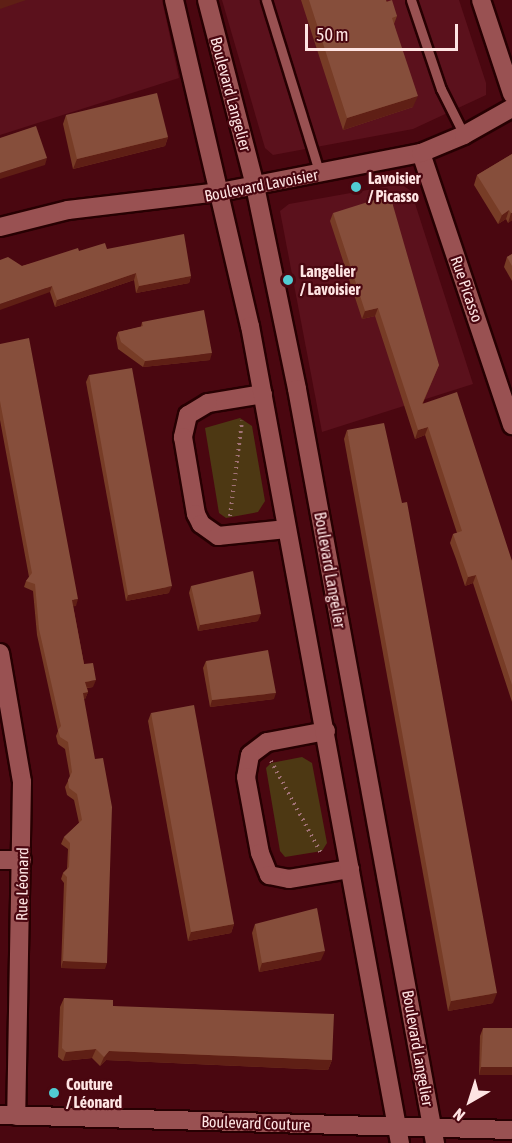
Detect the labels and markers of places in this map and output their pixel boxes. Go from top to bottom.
place label: Lavoisier / Picasso [368,168,421,206]
marker: Lavoisier / Picasso [349,180,363,194]
place label: Langelier / Lavoisier [300,261,360,299]
marker: Langelier / Lavoisier [281,273,295,287]
place label: Couture / Léonard [66,1074,122,1112]
marker: Couture / Léonard [47,1086,61,1100]

